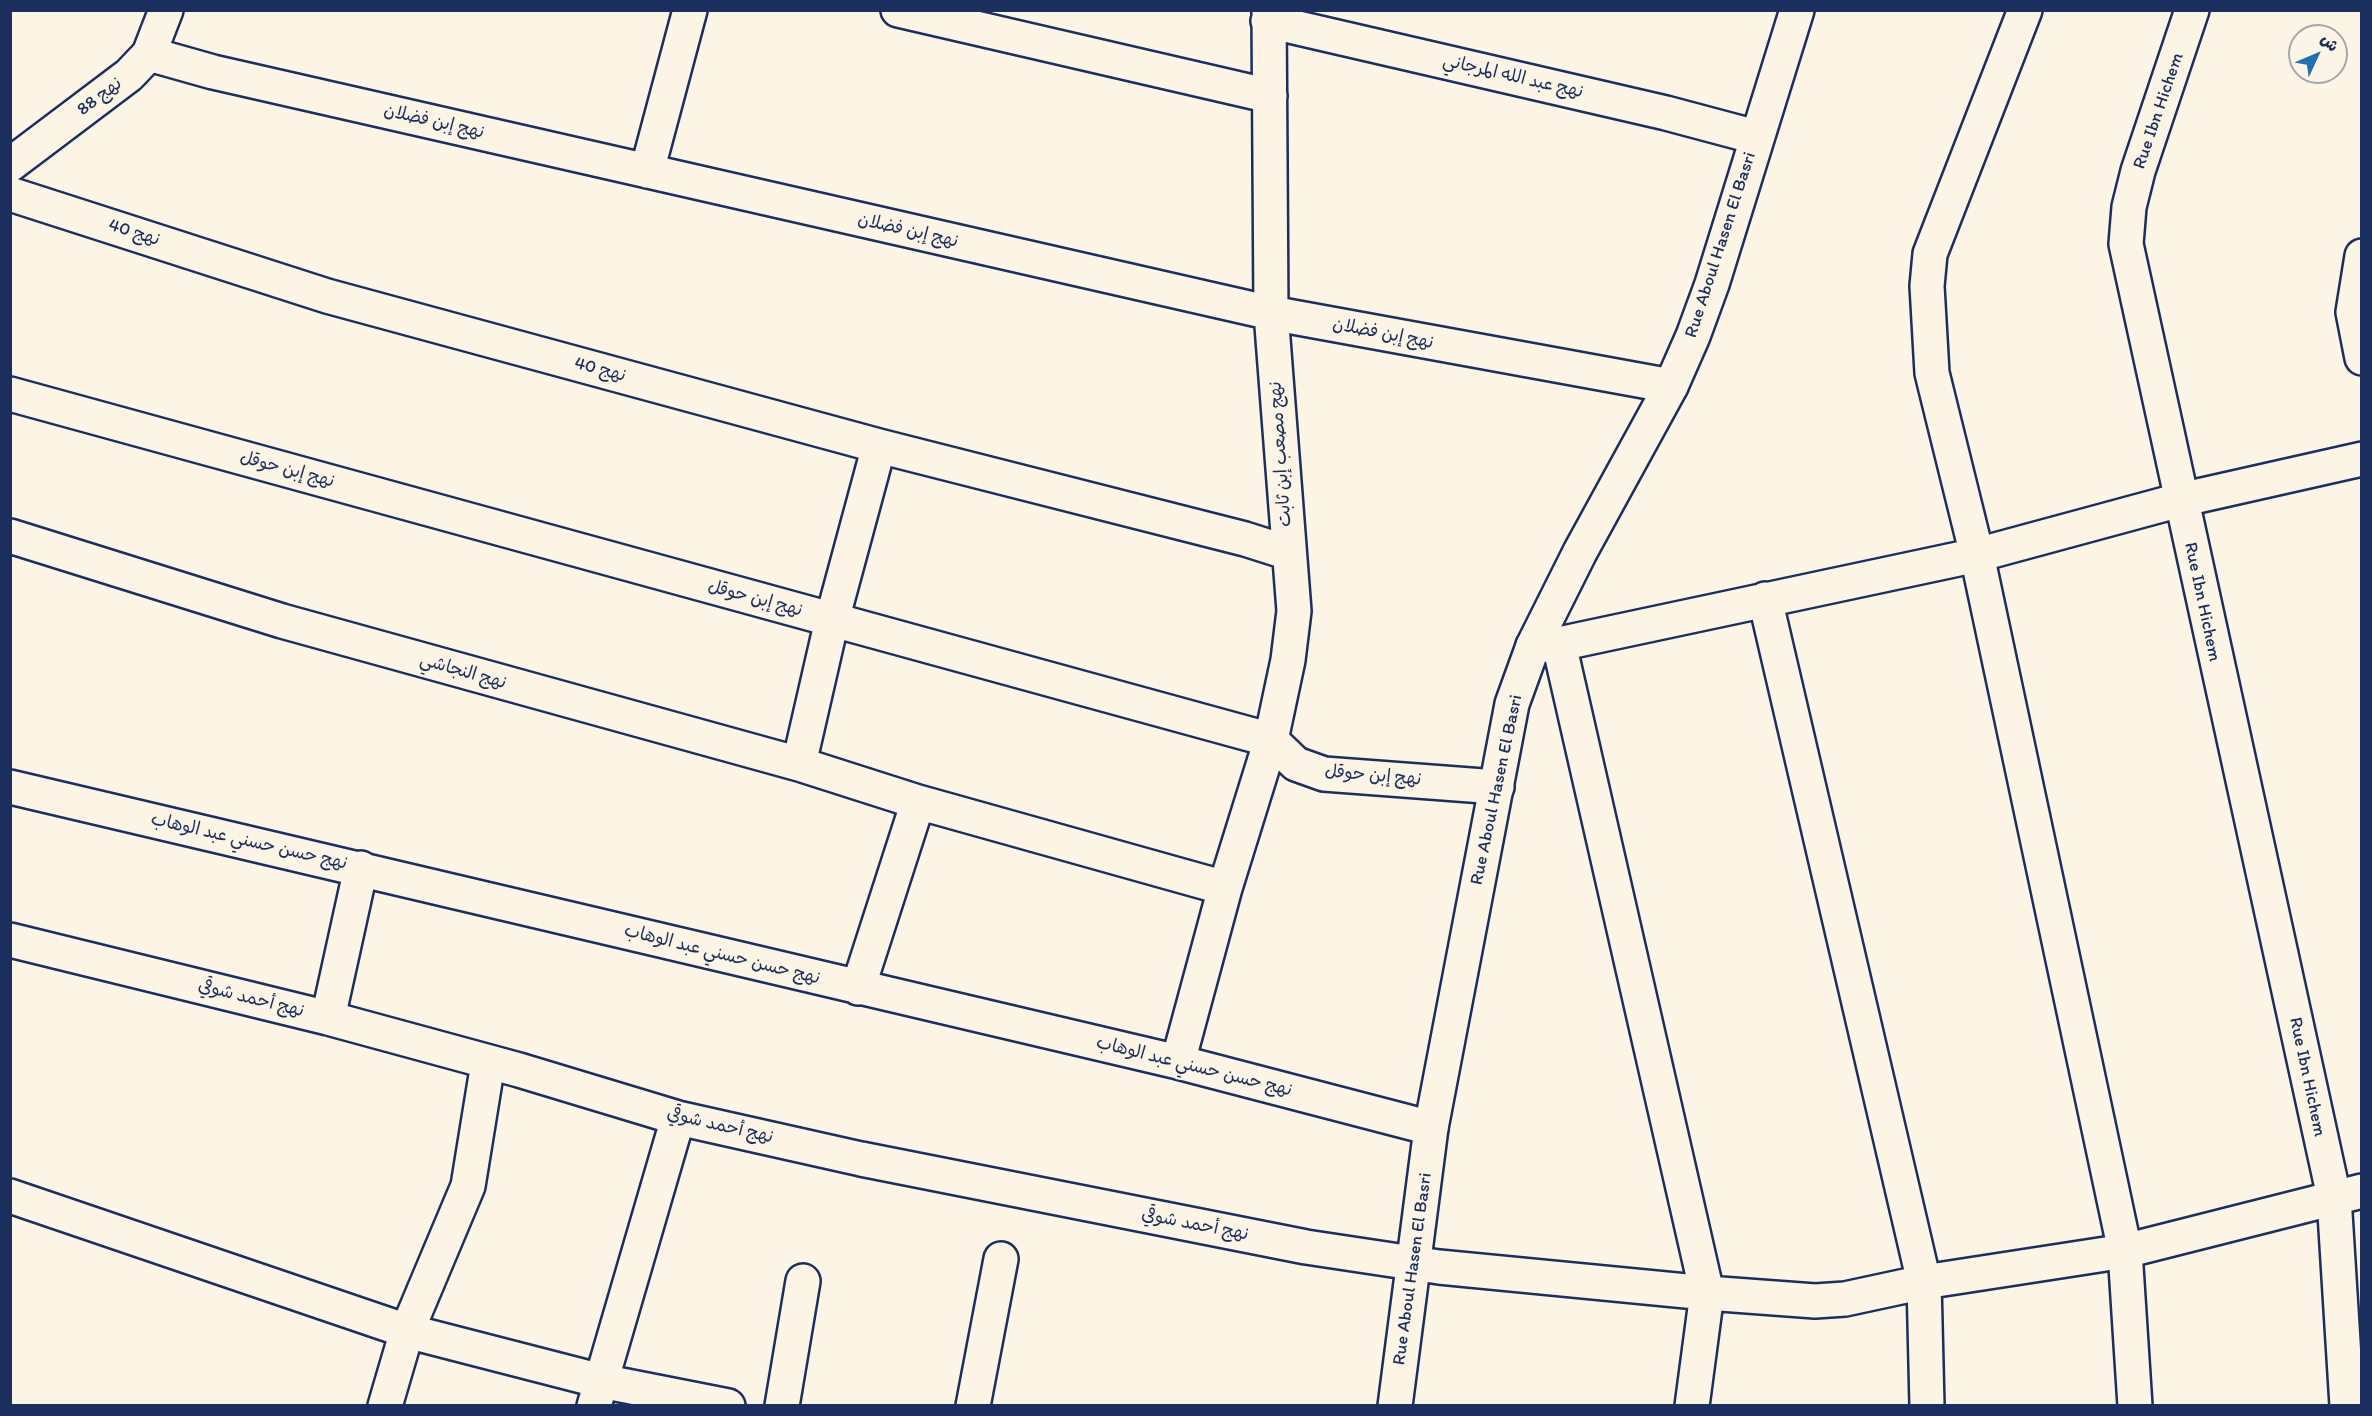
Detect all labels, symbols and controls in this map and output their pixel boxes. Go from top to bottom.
north arrow [2288,24,2348,84]
text: ش [2317,30,2343,55]
street label: نهج عبد الله المرجاني [1441,50,1585,104]
street label: Rue Ibn Hichem [2129,50,2189,172]
street label: نهج 88 [73,73,127,121]
street label: نهج إبن فضلان [382,100,486,144]
street label: Rue Aboul Hasen El Basri [1681,149,1761,341]
street label: نهج إبن فضلان [856,209,960,253]
street label: نهج 40 [106,215,162,251]
street label: نهج إبن فضلان [1331,314,1435,354]
street label: نهج 40 [572,353,628,387]
street label: نهج مصعب إبن ثابت [1265,381,1297,527]
street label: نهج إبن حوقل [237,447,337,493]
street label: Rue Ibn Hichem [2179,540,2225,664]
street label: نهج إبن حوقل [705,576,805,622]
street label: نهج النجاشي [417,649,509,695]
street label: Rue Aboul Hasen El Basri [1466,693,1528,887]
street label: نهج إبن حوقل [1324,761,1422,791]
street label: نهج حسن حسني عبد الوهاب [149,809,349,875]
street label: نهج حسن حسني عبد الوهاب [622,920,822,990]
street label: نهج أحمد شوقي [196,975,306,1023]
street label: Rue Ibn Hichem [2284,1015,2330,1139]
street label: نهج حسن حسني عبد الوهاب [1094,1032,1294,1102]
street label: نهج أحمد شوقي [665,1103,775,1149]
street label: Rue Aboul Hasen El Basri [1389,1171,1437,1367]
street label: نهج أحمد شوقي [1140,1204,1250,1246]

